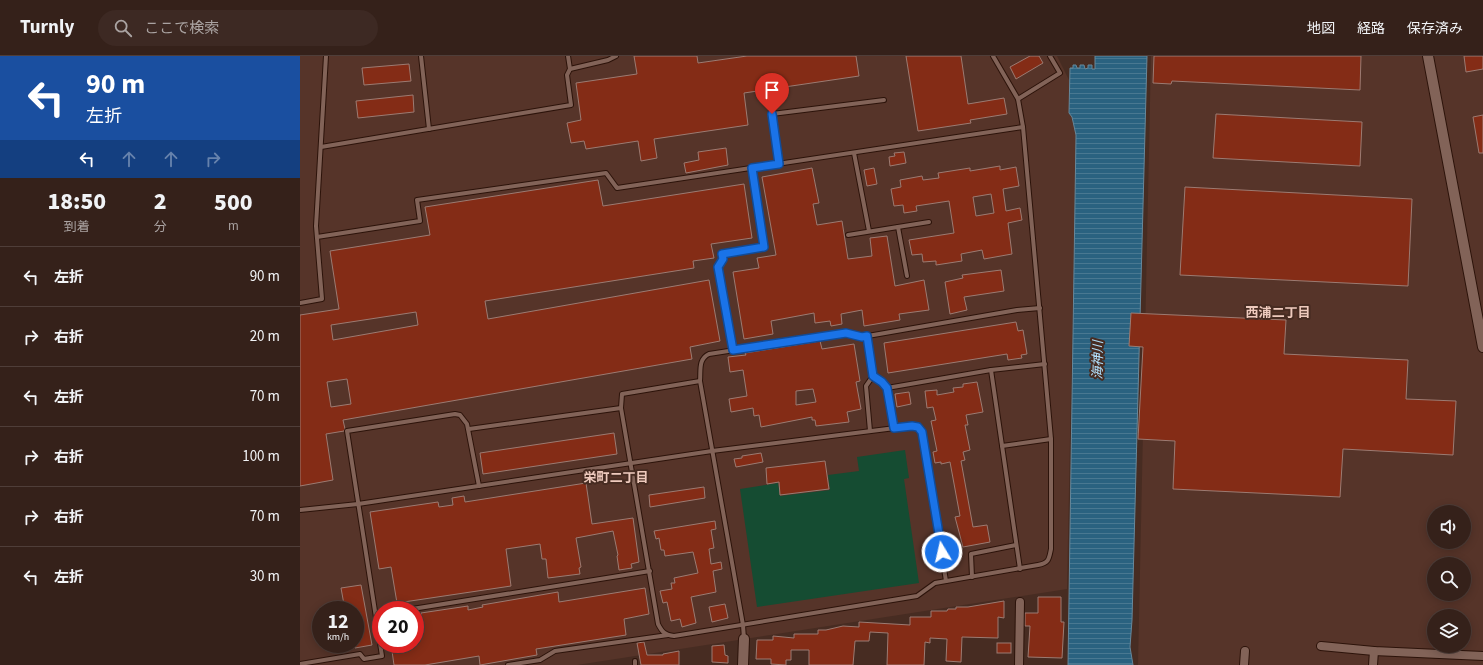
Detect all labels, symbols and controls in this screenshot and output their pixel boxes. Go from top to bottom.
search box [98,10,378,46]
text: Turnly [20,14,74,41]
icon: search [112,17,134,39]
text: ここで検索 [144,18,219,39]
text: 地図 [1307,19,1335,39]
text: 経路 [1357,19,1385,39]
text: 保存済み [1407,19,1463,39]
text: 90 m [86,64,145,104]
icon: left [20,72,72,124]
pin [755,73,789,114]
icon: arrive [761,79,783,101]
text: 左折 [86,104,122,129]
icon: left [76,148,98,170]
icon: ahead [118,148,140,170]
icon: ahead [160,148,182,170]
icon: right [202,148,224,170]
text: 18:50 [47,184,106,219]
text: 2 [154,184,167,219]
text: 500 [214,185,253,220]
text: m [228,217,239,235]
text: 到着 [64,218,90,236]
text: 分 [154,218,167,236]
icon: left [20,266,42,288]
text: 90 m [250,266,280,287]
text: 左折 [54,267,84,288]
district label: 西浦二丁目 [1245,304,1311,322]
icon: right [20,326,42,348]
text: 20 m [250,326,280,347]
text: 右折 [54,327,84,348]
water label: 海神川 [1089,338,1107,380]
icon: left [20,386,42,408]
text: 70 m [250,386,280,407]
text: 左折 [54,387,84,408]
icon: right [20,446,42,468]
text: 100 m [242,446,280,467]
text: 右折 [54,447,84,468]
district label: 栄町二丁目 [583,469,649,487]
map controls [1427,505,1471,653]
button: sound [1427,505,1471,549]
icon: right [20,506,42,528]
text: 70 m [250,506,280,527]
text: 右折 [54,507,84,528]
position arrow [921,531,963,573]
button: search [1427,557,1471,601]
icon: left [20,566,42,588]
text: 30 m [250,566,280,587]
text: 左折 [54,567,84,588]
speed limit sign: 20 [372,601,424,653]
text: 12 [327,608,349,636]
button: layers [1427,609,1471,653]
text: km/h [327,630,349,644]

